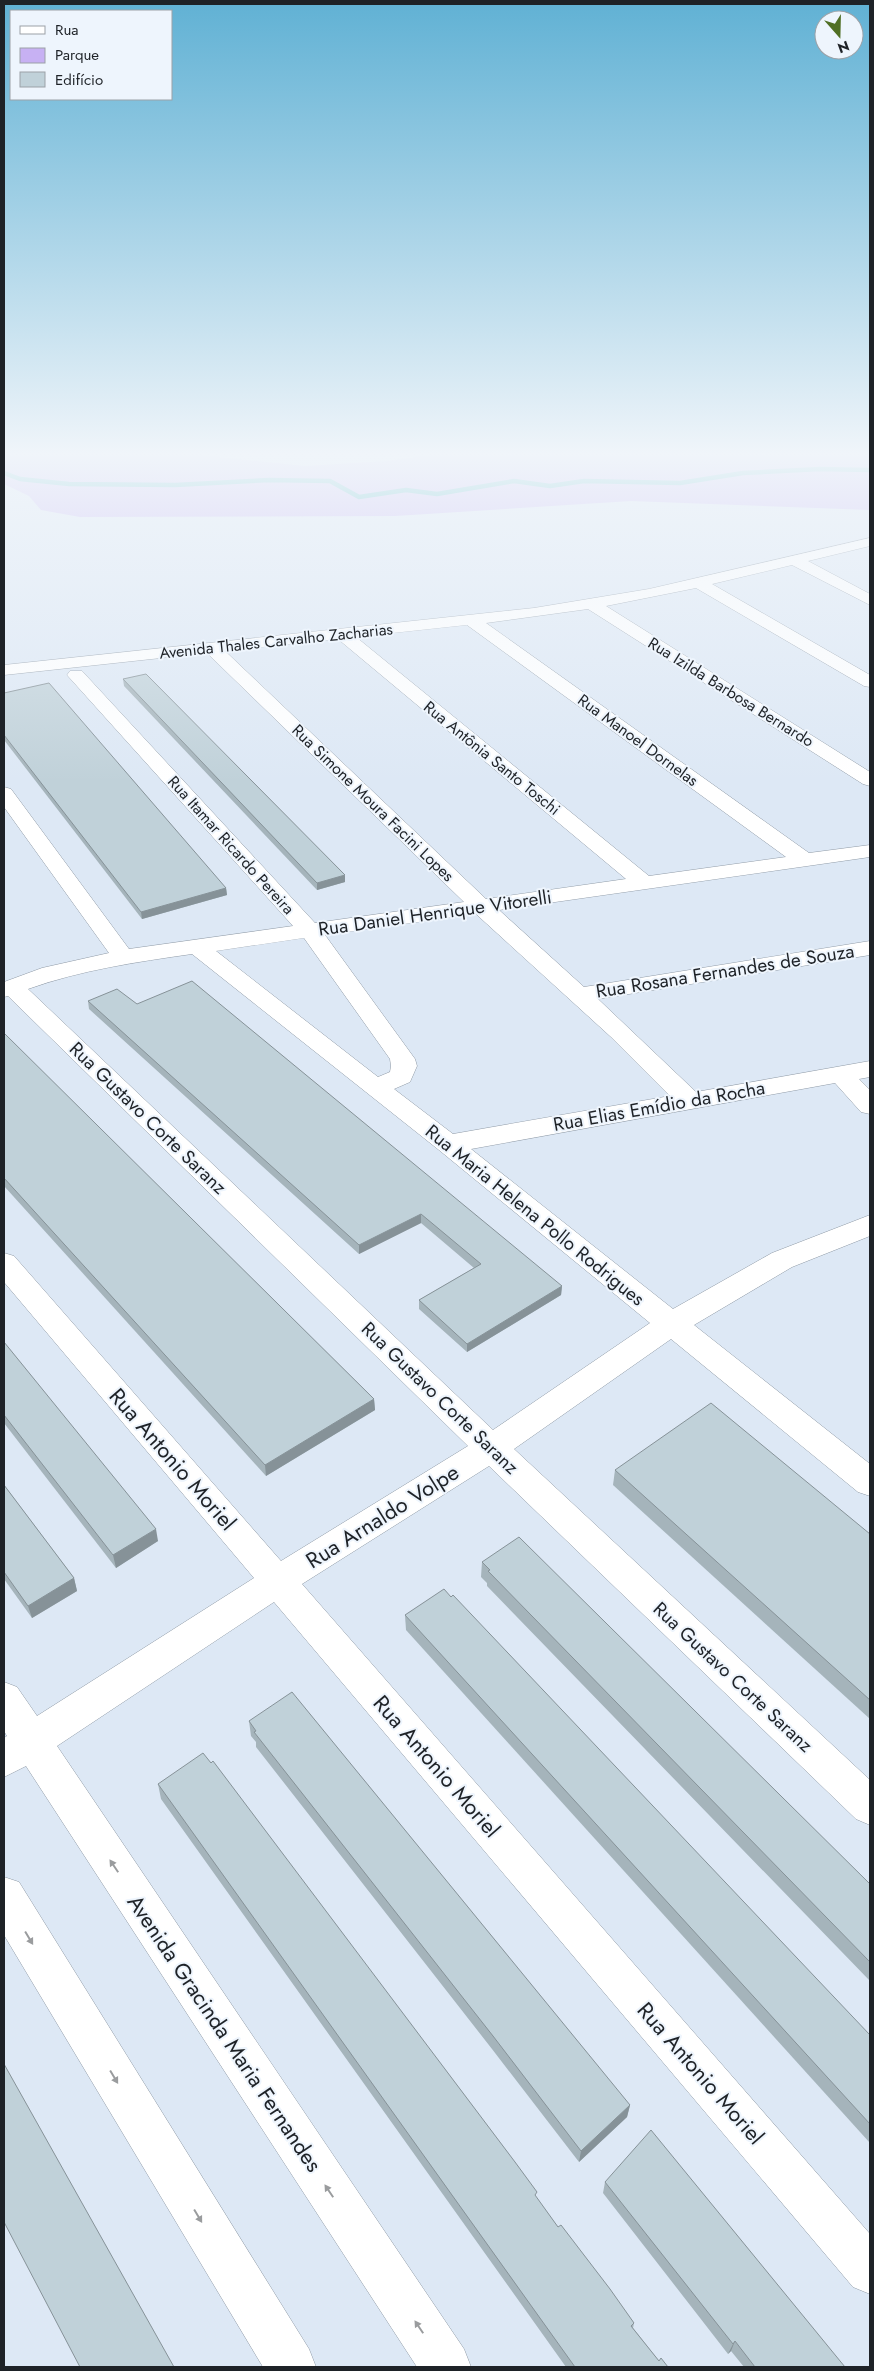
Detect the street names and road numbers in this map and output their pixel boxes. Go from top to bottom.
street label: Avenida Thales Carvalho Zacharias [158,617,394,665]
street label: Rua Izilda Barbosa Bernardo [644,631,819,753]
street label: Rua Manoel Dornelas [573,688,703,792]
street label: Rua Antônia Santo Toschi [419,696,565,820]
street label: Rua Simone Moura Facini Lopes [287,719,459,887]
street label: Rua Itamar Ricardo Pereira [162,771,300,919]
street label: Rua Daniel Henrique Vitorelli [317,883,553,943]
street label: Rua Rosana Fernandes de Souza [594,937,856,1005]
street label: Rua Gustavo Corte Saranz [63,1036,233,1201]
street label: Rua Elias Emídio da Rocha [551,1074,767,1138]
street label: Rua Maria Helena Pollo Rodrigues [420,1118,651,1312]
street label: Rua Gustavo Corte Saranz [355,1316,525,1481]
street label: Rua Antonio Moriel [102,1381,244,1537]
street label: Rua Arnaldo Volpe [299,1456,465,1576]
street label: Rua Gustavo Corte Saranz [647,1596,819,1758]
street label: Rua Antonio Moriel [366,1688,508,1844]
street label: Avenida Gracinda Maria Fernandes [120,1888,330,2178]
street label: Rua Antonio Moriel [630,1995,772,2151]

